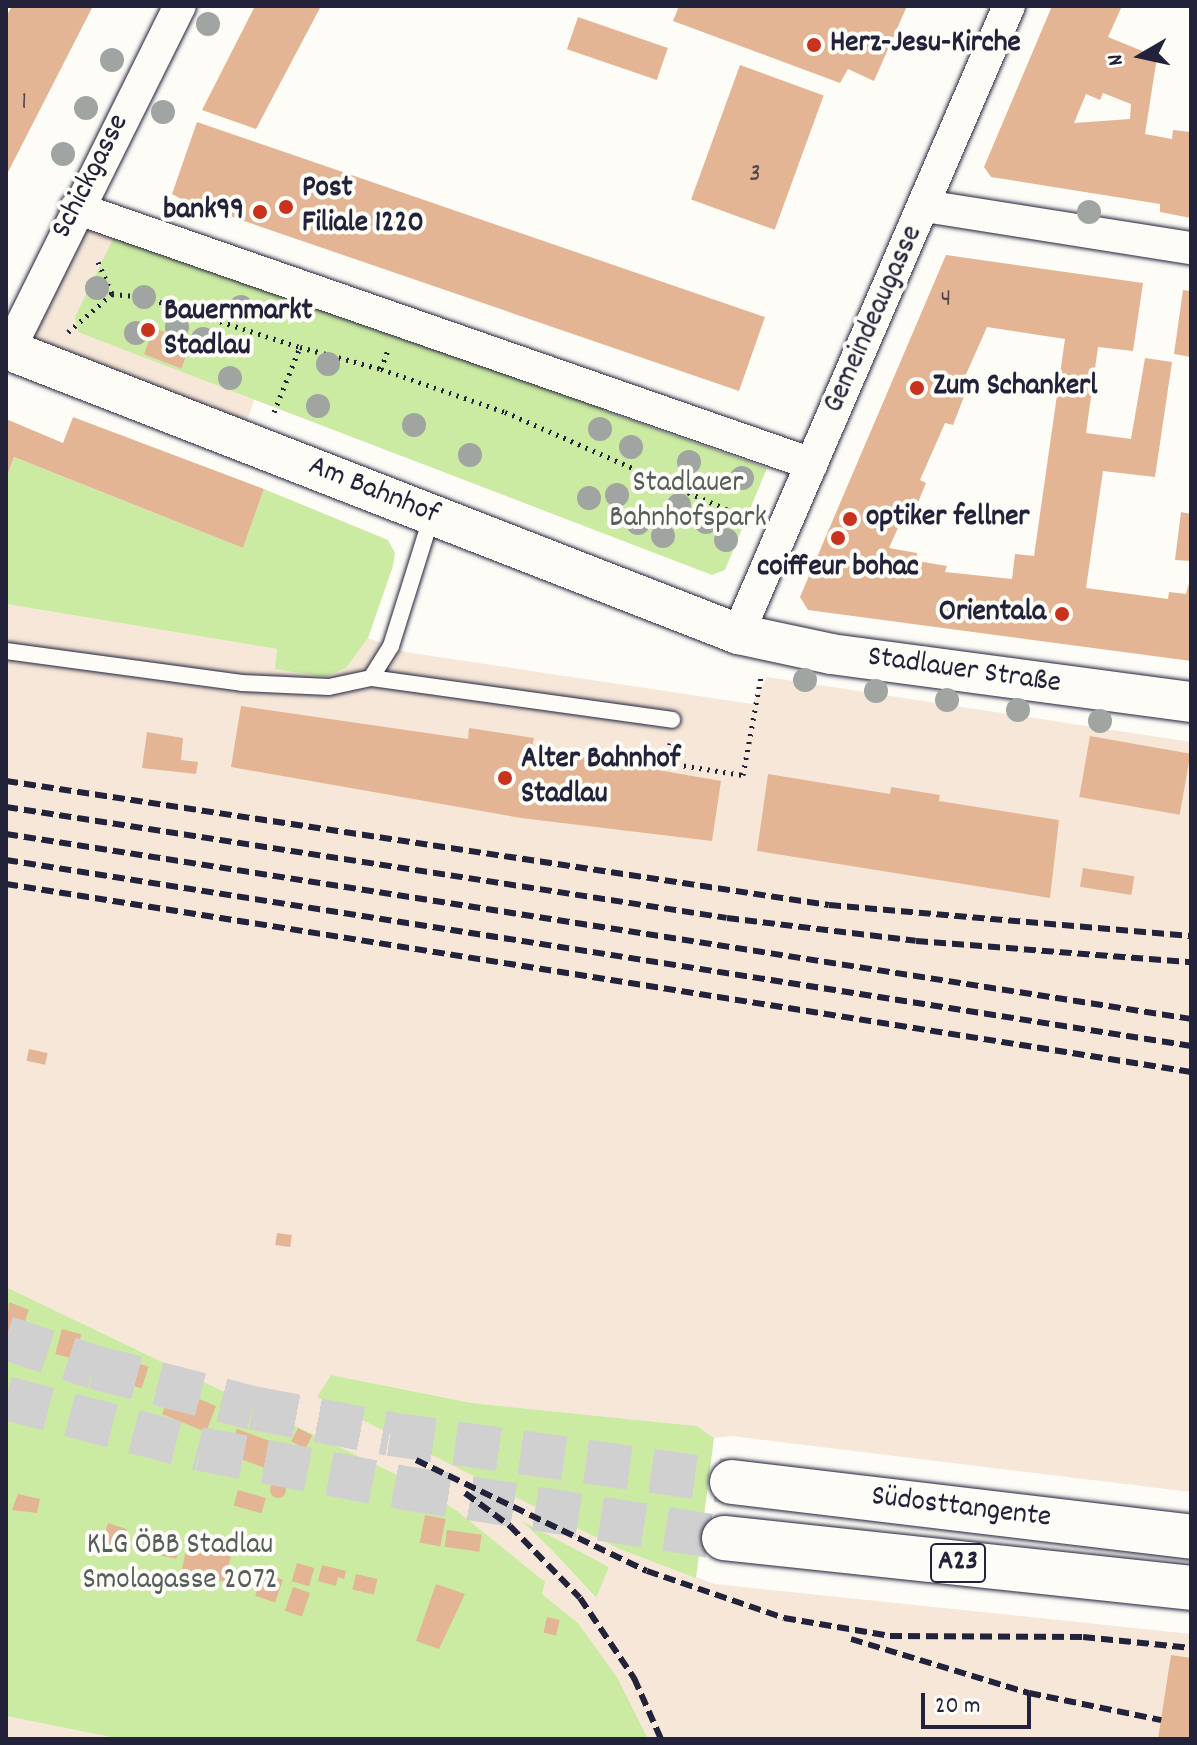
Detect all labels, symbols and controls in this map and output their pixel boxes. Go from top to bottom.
north arrow [1101,16,1181,96]
place label: Herz-Jesu-Kirche [830,27,1021,63]
marker: Herz-Jesu-Kirche [805,36,823,54]
text: N [1101,52,1133,68]
house number: 1 [21,87,27,119]
street label: Schickgasse [45,109,139,245]
house number: 3 [749,159,761,191]
place label: Post Filiale 1220 [302,172,424,242]
place label: bank99 [163,194,244,230]
marker: Post Filiale 1220 [277,198,295,216]
marker: bank99 [251,203,269,221]
street label: Gemeindeaugasse [818,221,932,419]
house number: 4 [941,284,951,316]
place label: Bauernmarkt Stadlau [164,295,313,366]
marker: Bauernmarkt Stadlau [139,321,157,339]
place label: Zum Schankerl [933,370,1097,406]
marker: Zum Schankerl [908,379,926,397]
street label: Am Bahnhof [303,450,443,534]
park label: Stadlauer Bahnhofspark [609,467,767,538]
place label: optiker fellner [866,501,1029,537]
marker: optiker fellner [841,510,859,528]
marker: coiffeur bohac [829,529,847,547]
place label: coiffeur bohac [757,551,919,587]
place label: Orientala [939,596,1046,632]
marker: Orientala [1053,605,1071,623]
street label: Stadlauer Straße [865,641,1063,703]
place label: Alter Bahnhof Stadlau [521,743,680,814]
marker: Alter Bahnhof Stadlau [496,769,514,787]
street label: Südosttangente [869,1480,1053,1538]
park label: KLG ÖBB Stadlau Smolagasse 2072 [83,1529,277,1600]
road number: A23 [930,1539,986,1587]
scale bar [925,1677,1035,1727]
text: 20 m [935,1690,981,1724]

